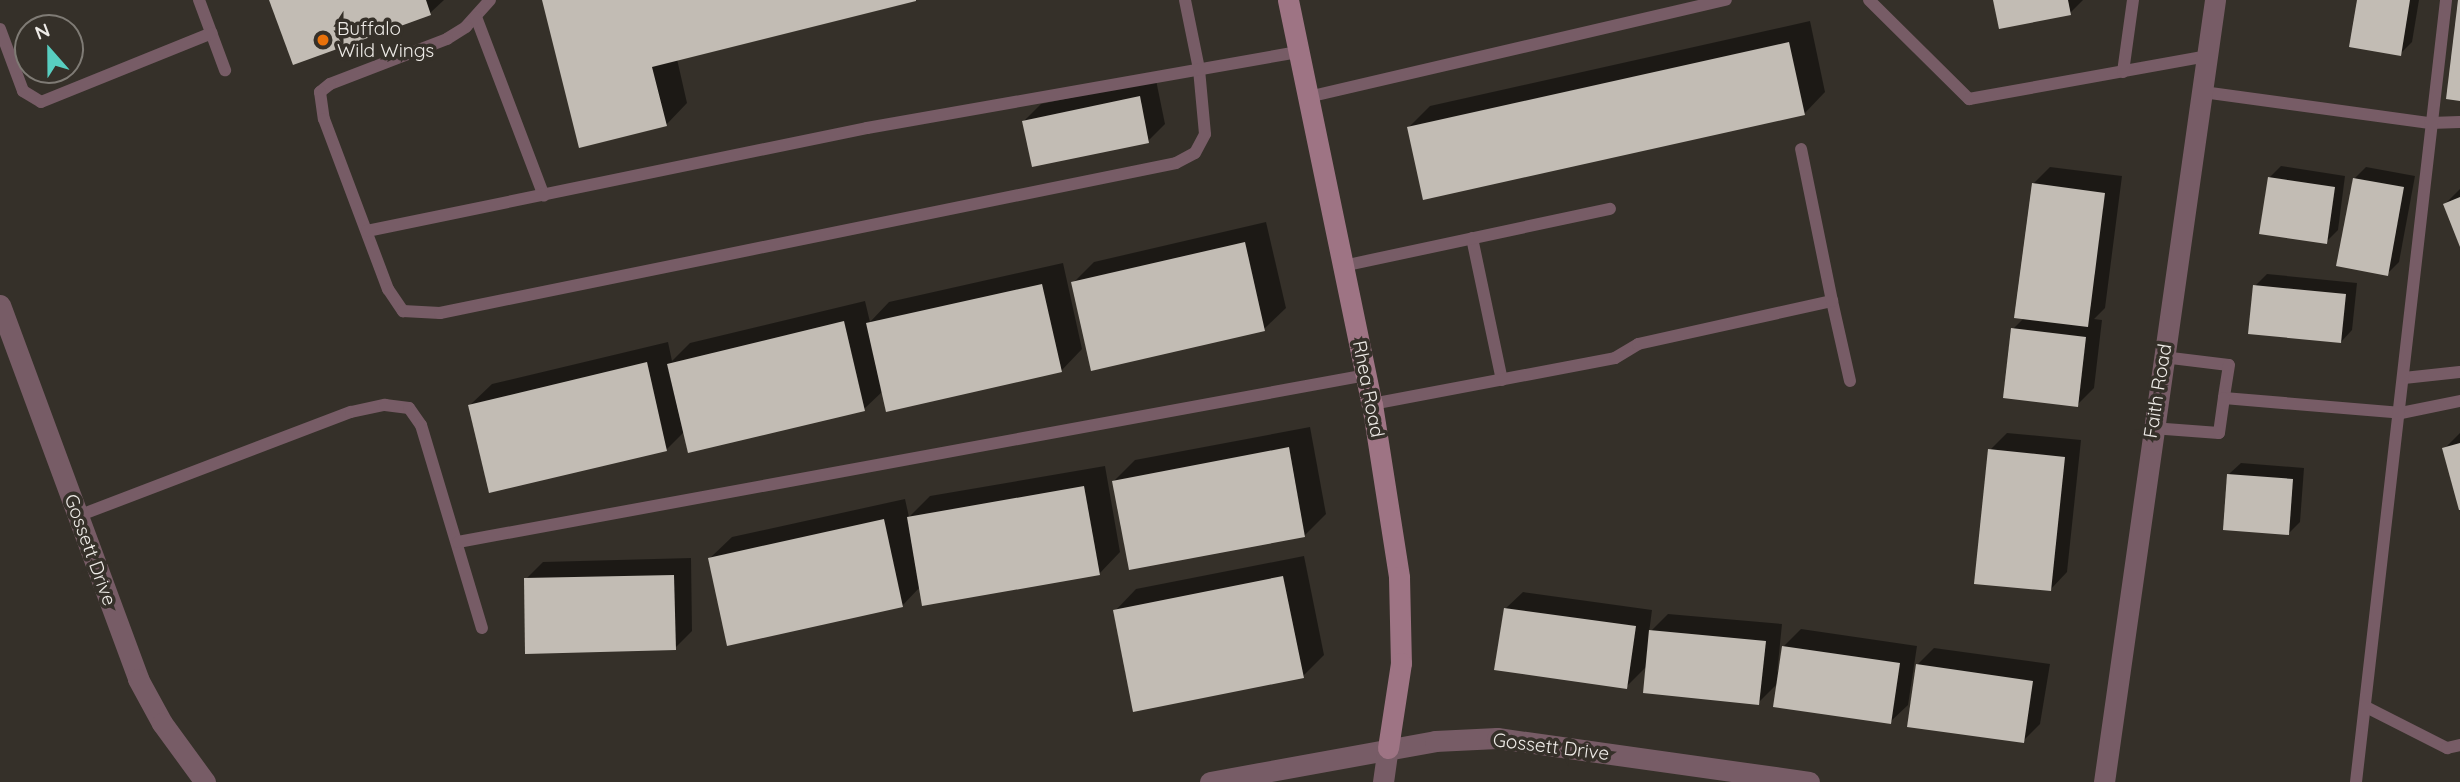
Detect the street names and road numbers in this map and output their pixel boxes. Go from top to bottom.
street label: Rhea Road [1347,339,1389,439]
street label: Faith Road [2139,342,2177,440]
street label: Gossett Drive [59,491,121,609]
street label: Gossett Drive [1492,729,1610,765]

